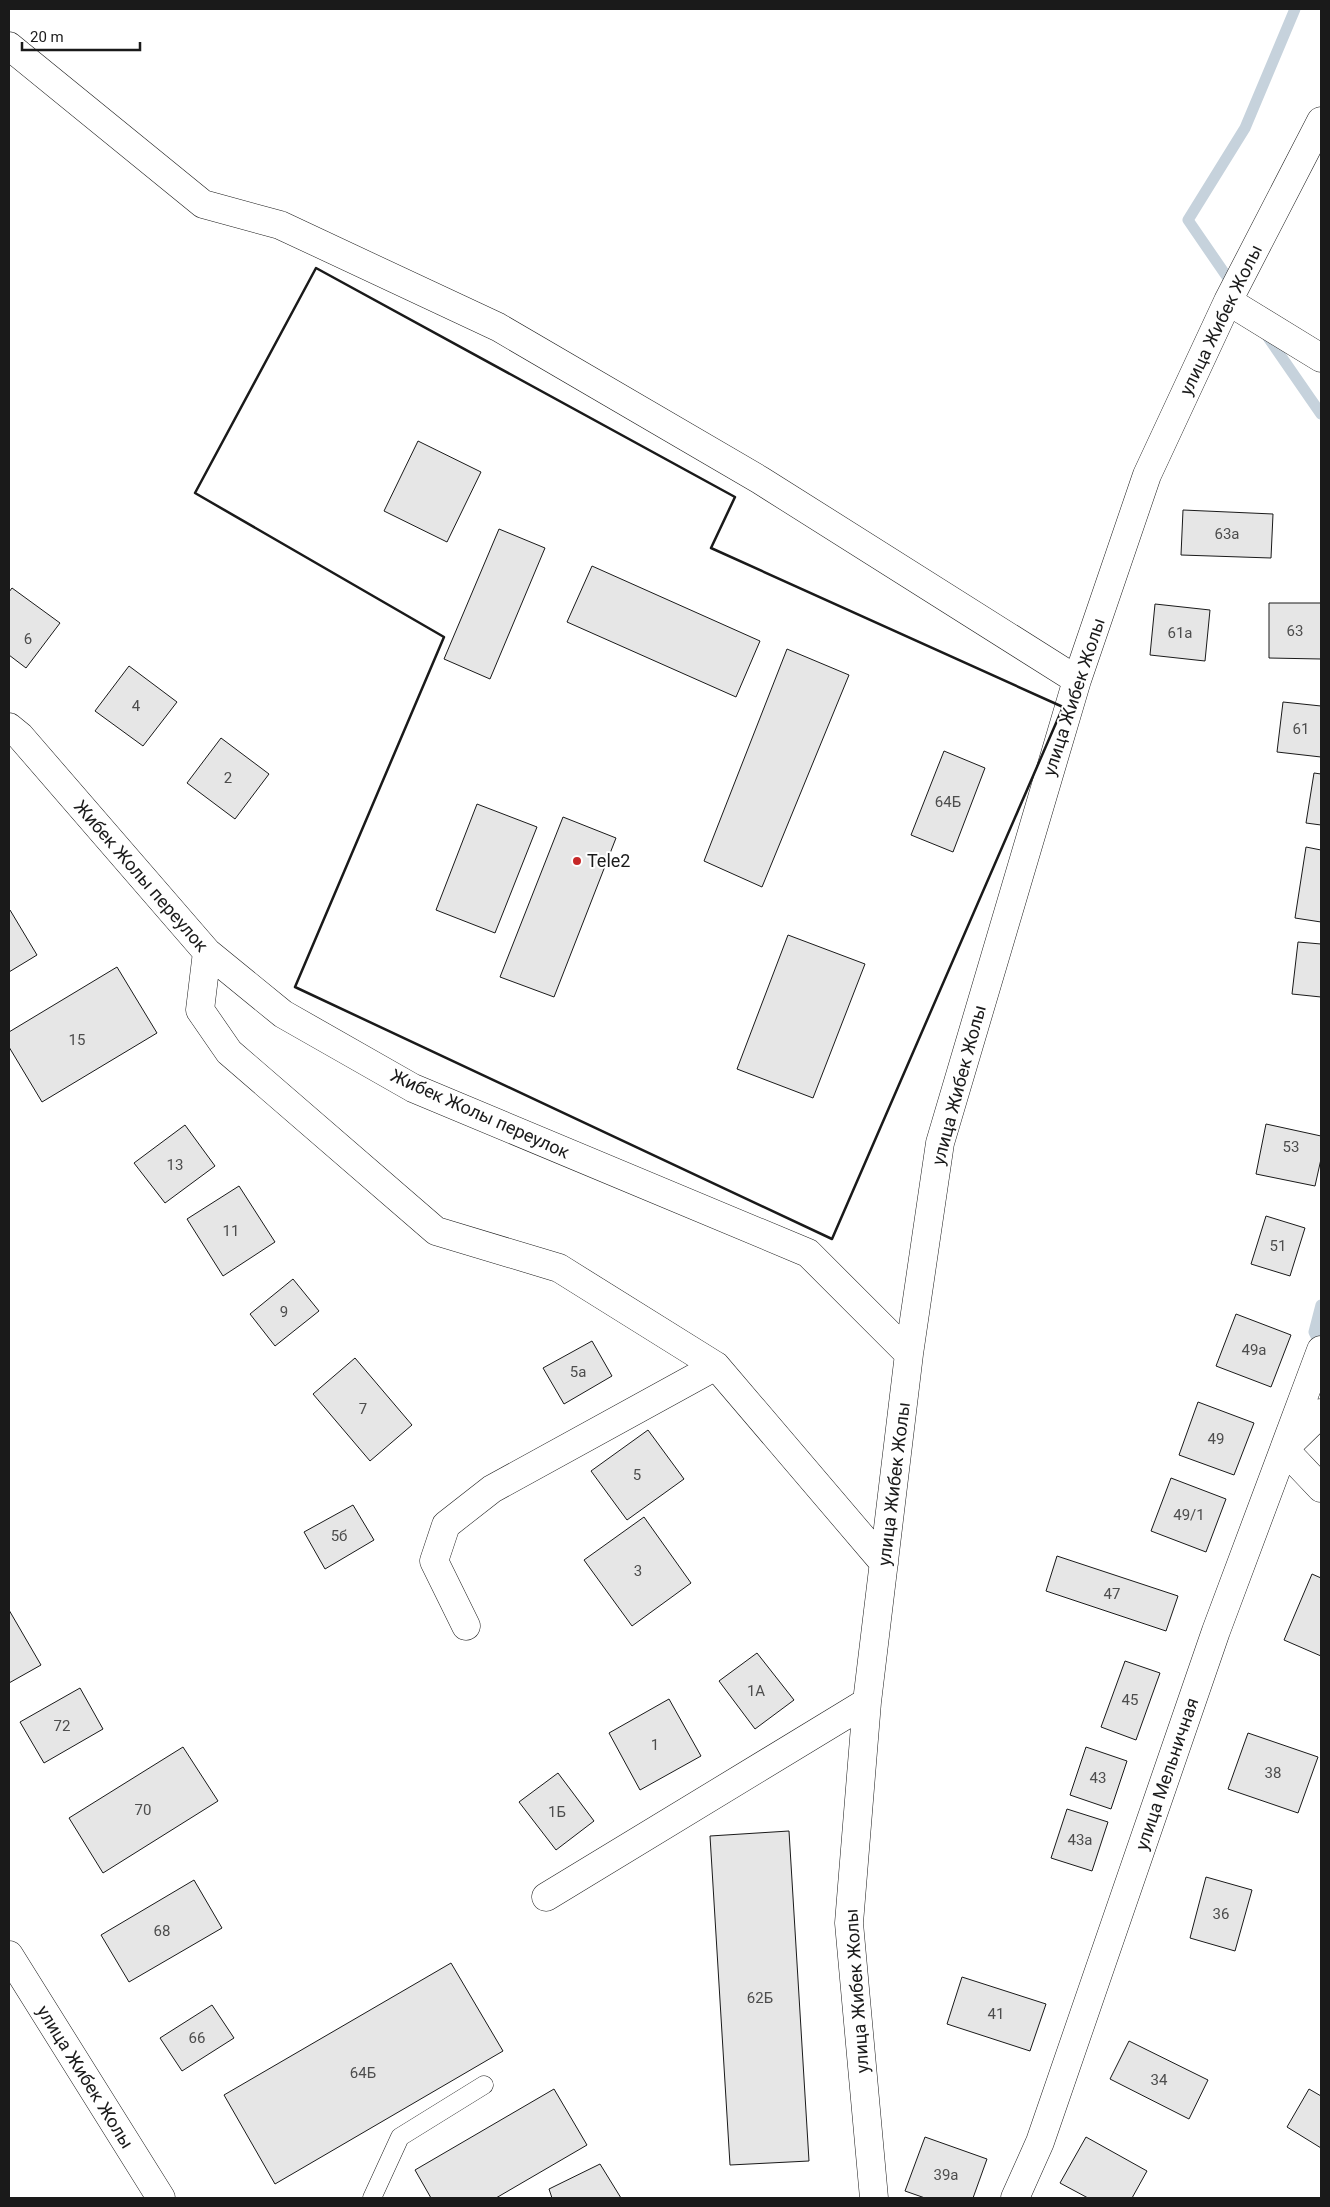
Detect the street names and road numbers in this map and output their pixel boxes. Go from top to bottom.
street label: улица Жибек Жолы [1175,241,1266,399]
street label: улица Жибек Жолы [1038,615,1109,779]
street label: Жибек Жолы переулок [70,796,213,956]
street label: улица Жибек Жолы [927,1002,990,1167]
street label: Жибек Жолы переулок [388,1065,573,1163]
street label: улица Жибек Жолы [873,1401,914,1567]
street label: улица Мельничная [1131,1695,1202,1853]
street label: улица Жибек Жолы [840,1908,873,2074]
street label: улица Жибек Жолы [33,2001,138,2152]

